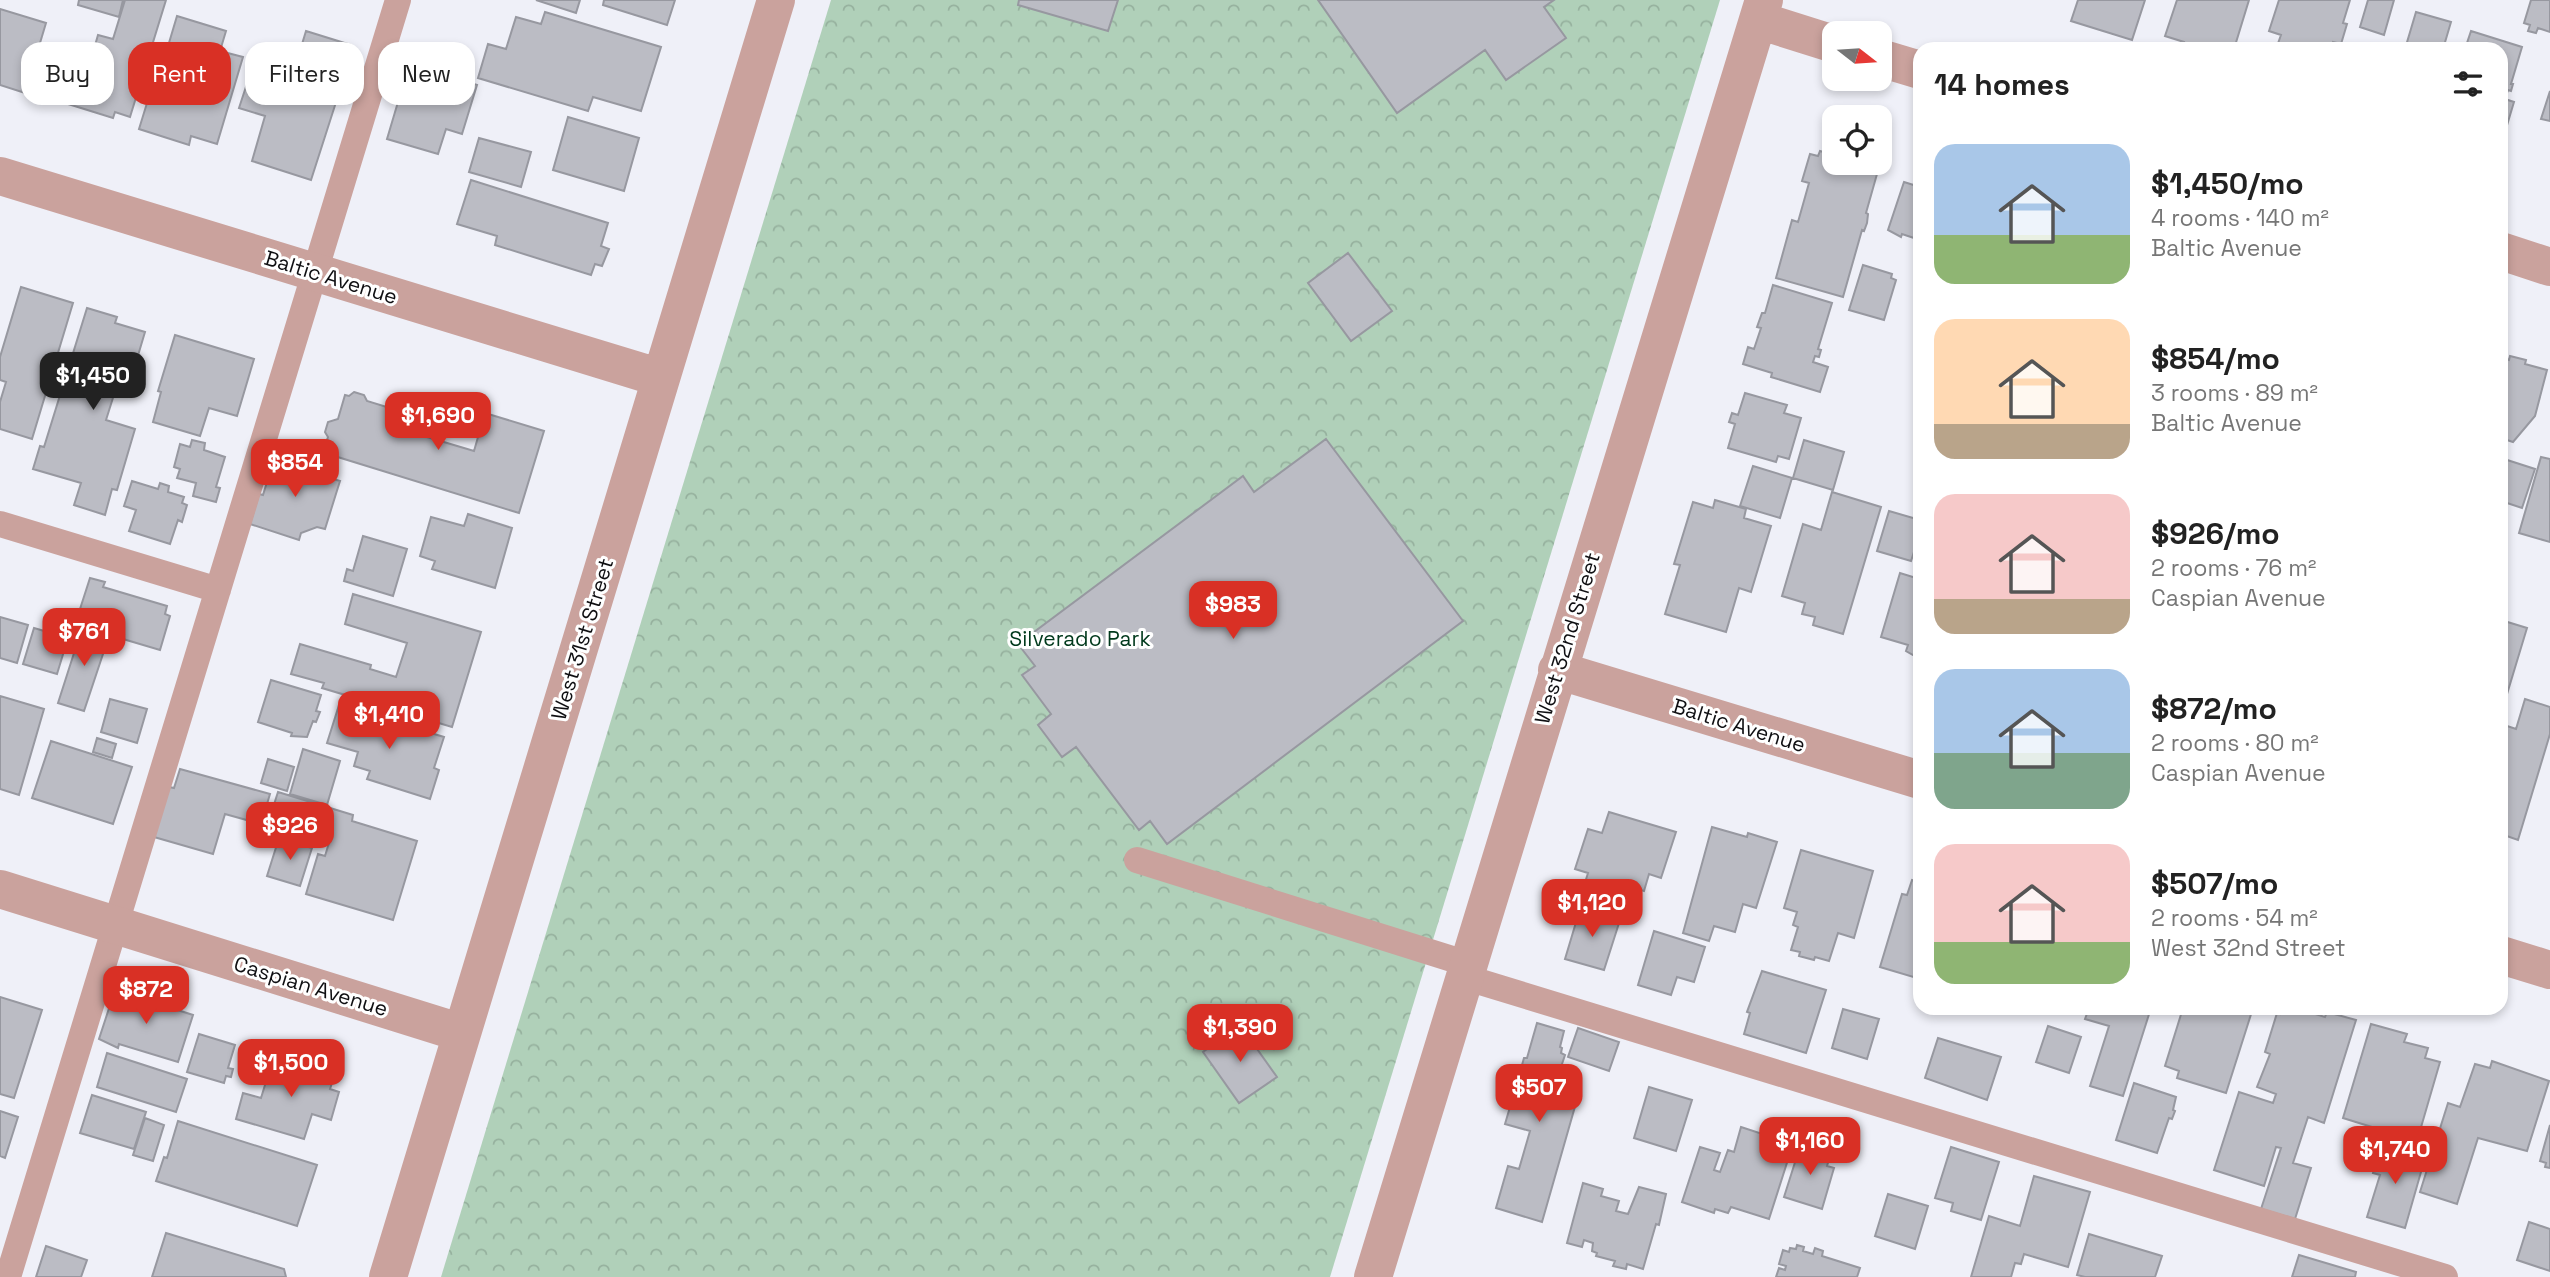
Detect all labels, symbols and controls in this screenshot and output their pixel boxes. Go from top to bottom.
north arrow [1822,21,1892,91]
map controls [1822,21,1892,175]
chip: Buy [21,42,114,105]
chip: Rent [128,42,231,105]
chip: Filters [245,42,364,105]
chip: New [378,42,475,105]
text: 14 homes [1934,65,2070,104]
icon: filters [2449,65,2487,103]
button: locate [1822,105,1892,175]
text: $1,450/mo [2151,164,2304,203]
icon: home [1990,172,2074,256]
text: 4 rooms · 140 m² [2151,203,2329,233]
text: Baltic Avenue [2151,233,2302,263]
street label: Baltic Avenue [261,244,401,310]
text: $854/mo [2151,339,2280,378]
icon: home [1990,347,2074,431]
pin: $1,450 [36,352,150,412]
text: $1,450 [56,360,130,390]
text: 3 rooms · 89 m² [2151,378,2318,408]
pin: $1,690 [381,392,495,452]
text: $1,690 [401,400,475,430]
text: Baltic Avenue [2151,408,2302,438]
pin: $854 [254,440,336,499]
text: $854 [267,447,323,477]
text: $926/mo [2151,514,2280,553]
icon: home [1990,522,2074,606]
street label: West 32nd Street [1528,549,1606,727]
text: 2 rooms · 76 m² [2151,553,2316,583]
street label: West 31st Street [545,555,619,723]
pin: $983 [1192,582,1274,641]
text: Caspian Avenue [2151,583,2326,613]
text: $983 [1205,589,1261,619]
pin: $761 [43,608,125,668]
text: $761 [58,616,110,646]
park label: Silverado Park [1009,625,1151,652]
text: $872/mo [2151,689,2277,728]
pin: $1,410 [332,692,446,751]
street label: Baltic Avenue [1669,692,1809,758]
icon: home [1990,697,2074,781]
text: $1,410 [354,699,424,729]
text: 2 rooms · 80 m² [2151,728,2319,758]
text: Caspian Avenue [2151,758,2326,788]
pin: $926 [249,802,331,862]
text: $926 [262,810,318,840]
text: $507/mo [2151,864,2278,903]
icon: home [1990,872,2074,956]
pin: $1,120 [1535,880,1649,939]
text: $1,120 [1558,887,1626,917]
text: 2 rooms · 54 m² [2151,903,2318,933]
text: West 32nd Street [2151,933,2346,963]
street label: Caspian Avenue [231,950,391,1022]
pin: $872 [105,967,187,1026]
text: $872 [119,974,173,1004]
pin: $1,390 [1183,1004,1297,1064]
text: $1,390 [1203,1012,1277,1042]
pin: $1,500 [234,1040,348,1099]
text: $1,500 [254,1047,328,1077]
pin: $507 [1498,1064,1580,1124]
text: $507 [1512,1072,1566,1102]
pin: $1,160 [1753,1118,1867,1177]
text: $1,160 [1775,1125,1845,1155]
pin: $1,740 [2338,1126,2452,1186]
text: $1,740 [2359,1134,2431,1164]

